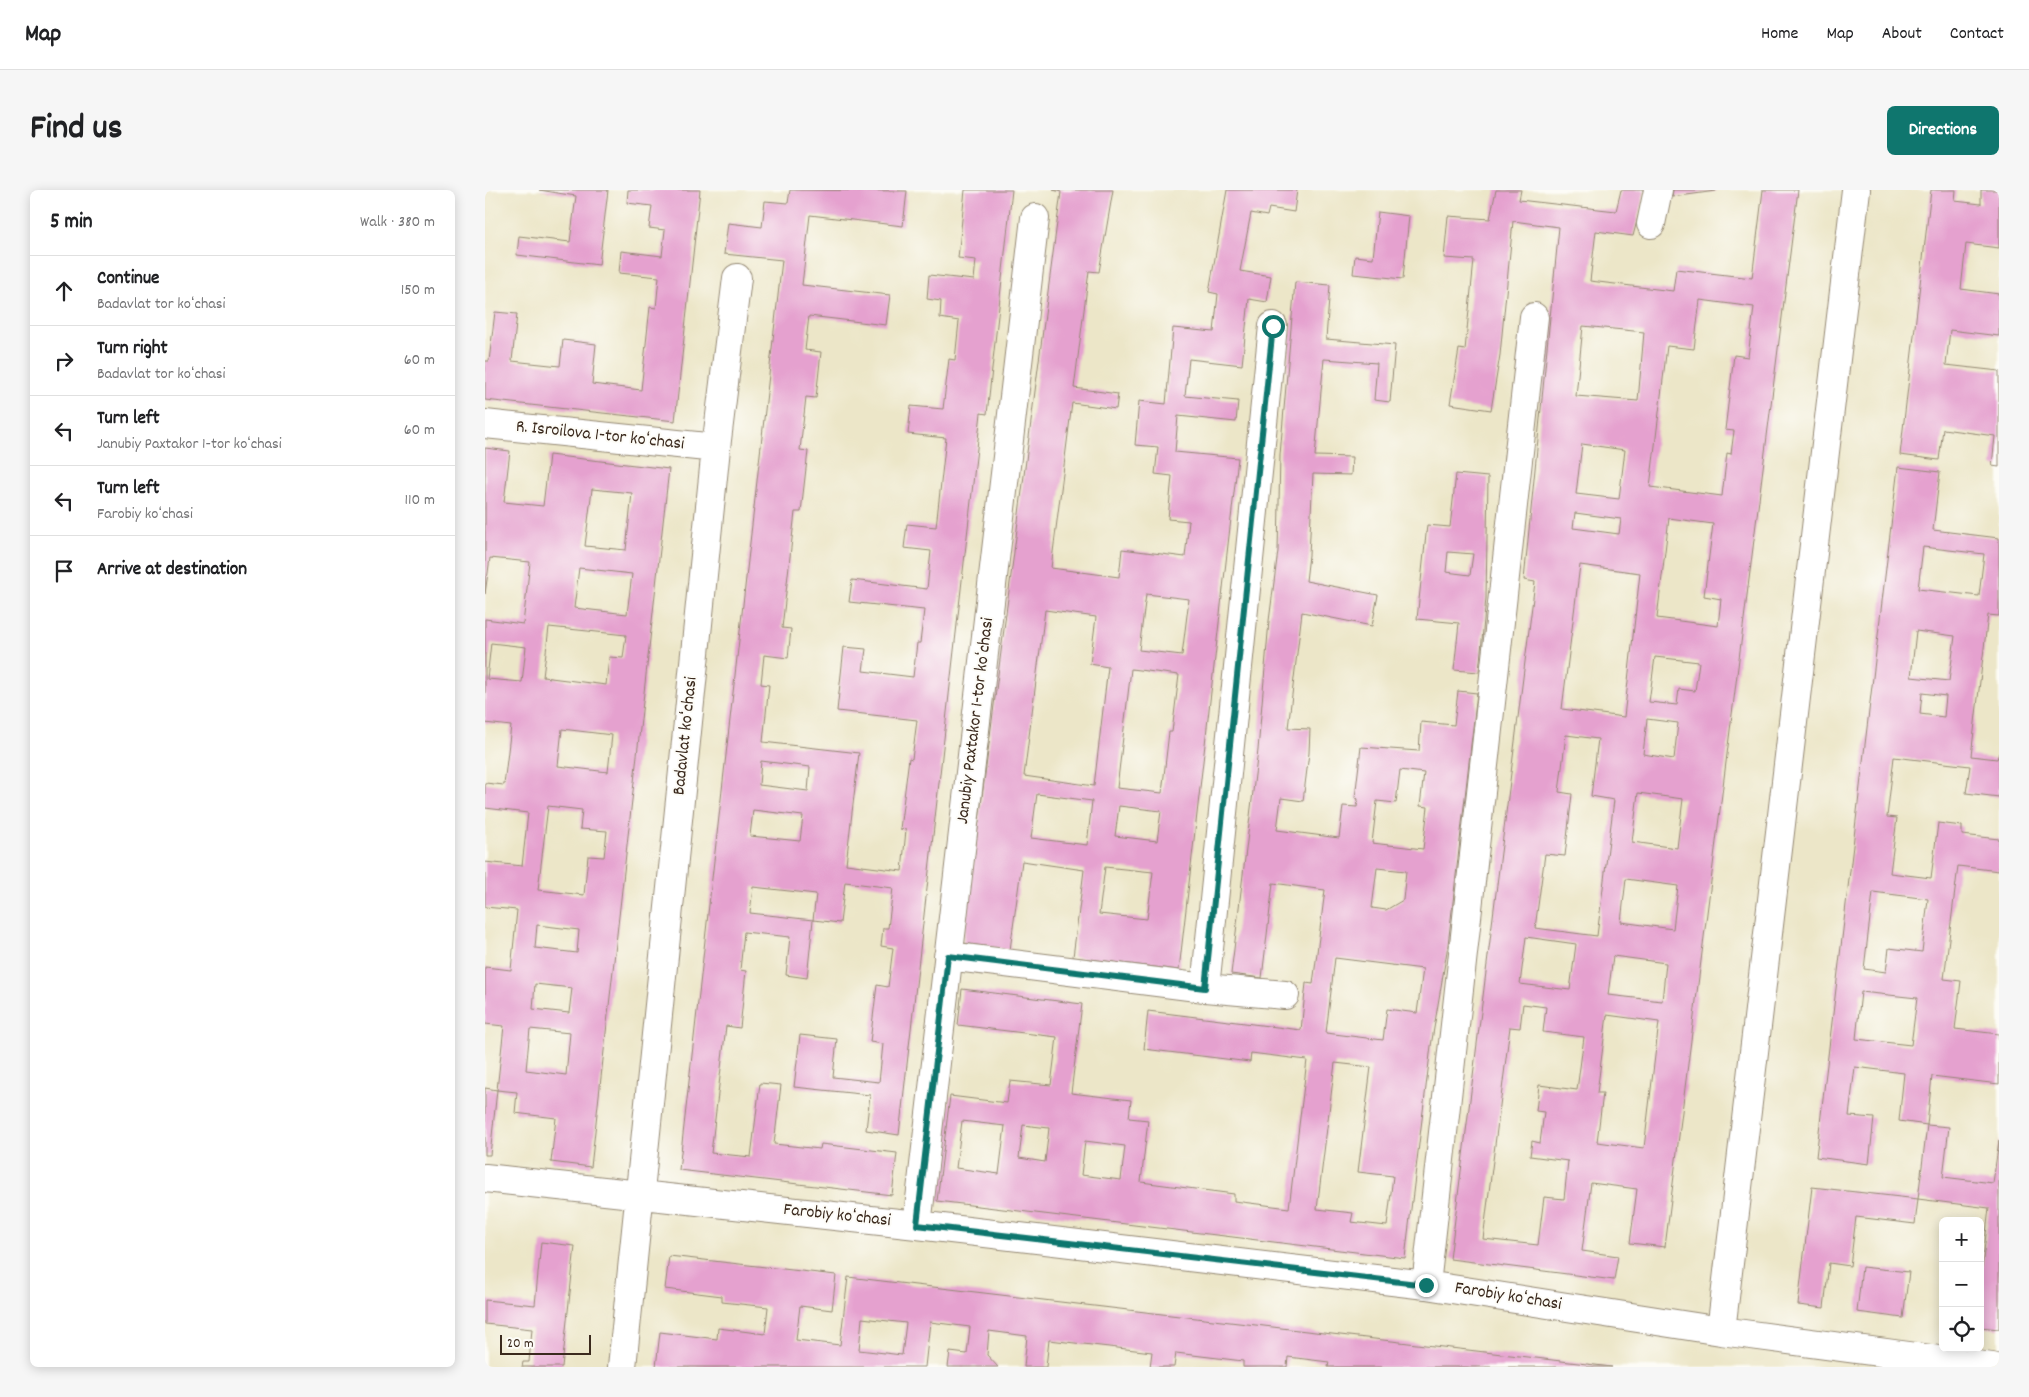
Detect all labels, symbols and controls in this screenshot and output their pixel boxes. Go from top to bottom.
text: Map [25,18,61,52]
text: Home [1761,22,1798,47]
text: Map [1826,22,1854,47]
text: About [1882,22,1922,47]
text: Contact [1950,22,2004,47]
text: Find us [30,105,122,155]
button: Directions [1887,106,1999,155]
text: 5 min [50,208,93,238]
text: Walk · 380 m [360,211,435,234]
text: Continue [97,266,159,293]
icon: ahead [50,277,78,305]
text: 150 m [401,279,435,302]
text: Badavlat tor koʻchasi [97,293,225,316]
route start [1262,315,1285,338]
text: Turn right [97,336,168,363]
icon: right [50,347,78,375]
text: 60 m [404,349,435,372]
text: Badavlat tor koʻchasi [97,363,225,386]
text: Turn left [97,406,160,433]
street label: R. Isroilova 1-tor koʻchasi [515,415,685,457]
icon: left [50,417,78,445]
text: 60 m [404,419,435,442]
text: Janubiy Paxtakor 1-tor koʻchasi [97,433,282,456]
text: Turn left [97,476,160,503]
icon: left [50,487,78,515]
text: 110 m [405,489,435,512]
text: Farobiy koʻchasi [97,503,193,526]
icon: arrive [50,557,78,585]
text: Arrive at destination [97,557,247,584]
street label: Janubiy Paxtakor 1-tor koʻchasi [951,616,1001,826]
street label: Badavlat koʻchasi [667,675,705,797]
street label: Farobiy koʻchasi [782,1198,892,1234]
map controls [1939,1217,1984,1352]
button: + [1939,1217,1984,1262]
button: − [1939,1262,1984,1307]
route end [1415,1274,1438,1297]
street label: Farobiy koʻchasi [1453,1276,1563,1318]
button: locate [1939,1307,1984,1352]
scale bar [500,1332,591,1355]
text: 20 m [507,1334,534,1354]

